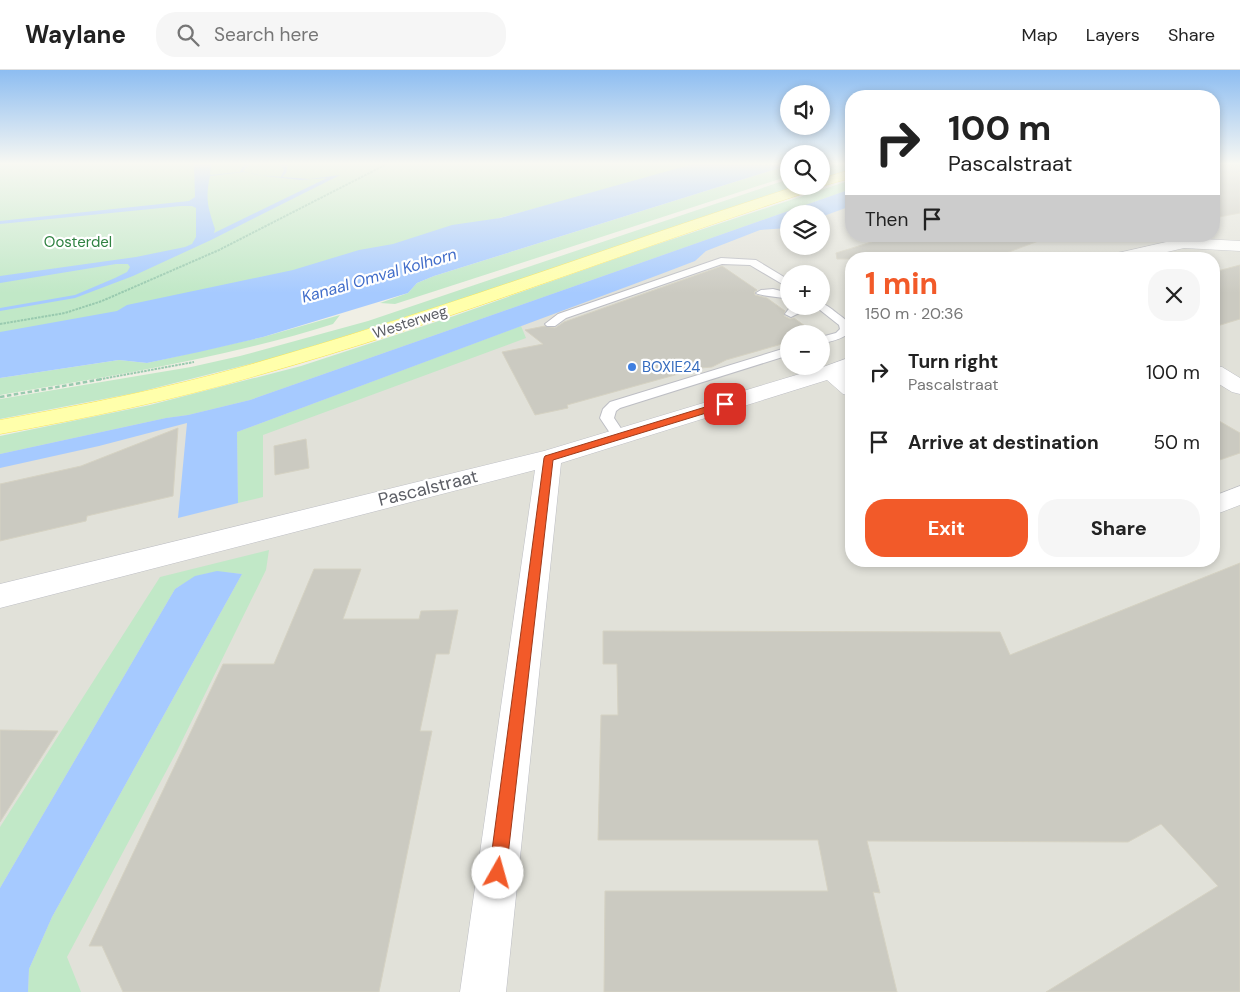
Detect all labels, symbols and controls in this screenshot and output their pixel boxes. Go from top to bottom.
search box [156,12,506,57]
text: Waylane [25,19,126,50]
icon: search [174,21,202,49]
text: Search here [214,22,319,47]
text: Map [1022,23,1058,47]
text: Layers [1086,23,1140,47]
text: Share [1168,23,1215,47]
map controls [780,85,830,375]
button: sound [780,85,830,135]
text: 100 m [948,105,1051,151]
icon: right [865,110,930,175]
button: search [780,145,830,195]
text: Pascalstraat [948,149,1072,178]
button: layers [780,205,830,255]
icon: arrive [918,205,946,233]
text: Then [865,207,908,232]
park label: Oosterdel [44,232,112,252]
water label: Kanaal Omval Kolhorn [299,243,459,308]
text: 1 min [865,264,938,303]
button: + [780,265,830,315]
button: close [1148,269,1200,321]
street label: Westerweg [370,301,450,343]
text: 150 m · 20:36 [865,303,964,324]
button: − [780,325,830,375]
text: Turn right [908,349,998,374]
place label: BOXIE24 [642,357,700,377]
icon: right [865,358,893,386]
text: 100 m [1146,360,1200,385]
marker: BOXIE24 [626,361,638,373]
text: Pascalstraat [908,374,998,395]
pin [704,383,746,425]
icon: arrive [711,390,739,418]
icon: arrive [865,428,893,456]
text: Arrive at destination [908,430,1099,455]
text: 50 m [1153,430,1200,455]
street label: Pascalstraat [376,464,480,512]
button: Exit [865,499,1028,557]
button: Share [1038,499,1200,557]
position arrow [471,846,523,898]

